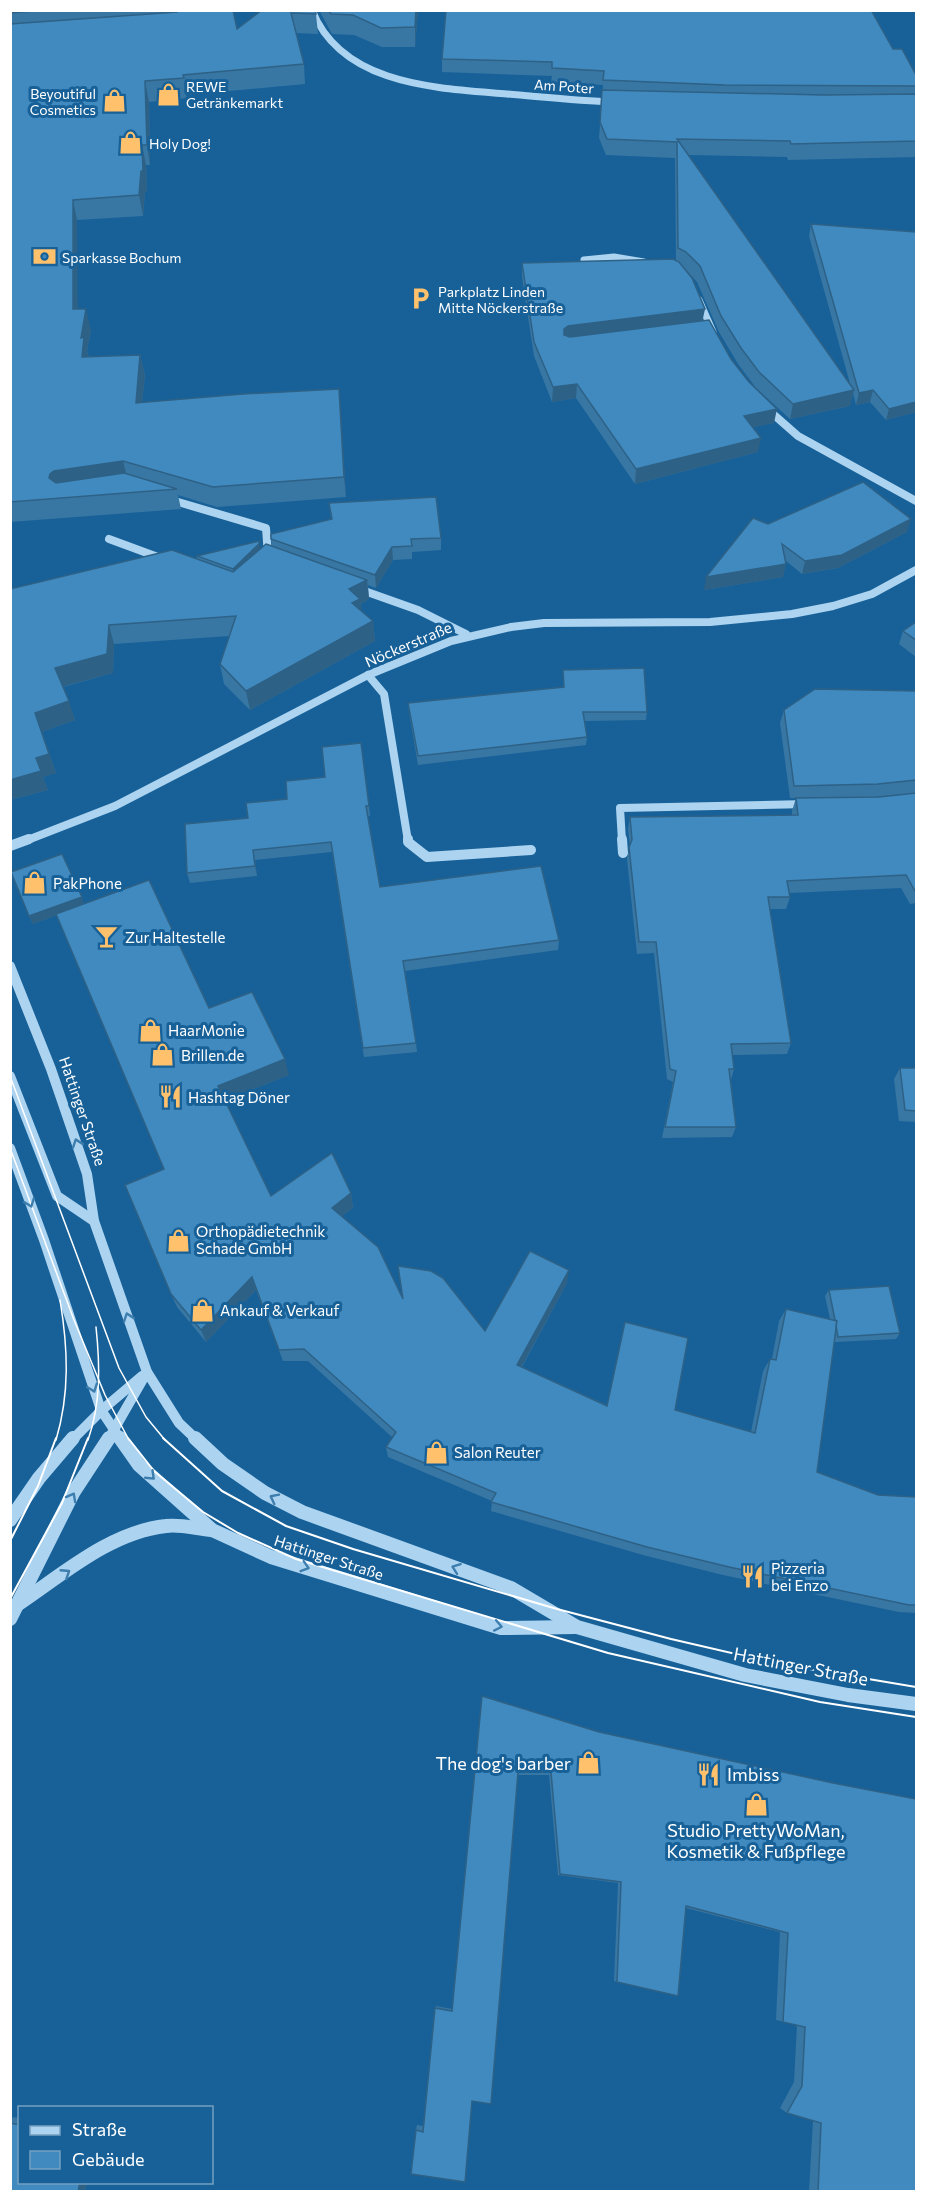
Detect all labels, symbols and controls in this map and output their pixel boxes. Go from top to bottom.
street label: Am Poter [533,75,595,97]
place label: REWE Getränkemarkt [186,78,283,111]
shop icon: REWE Getränkemarkt [155,81,181,107]
place label: Beyoutiful Cosmetics [30,85,96,118]
shop icon: Beyoutiful Cosmetics [101,88,127,114]
shop icon: Holy Dog! [118,130,144,156]
place label: Holy Dog! [149,135,211,152]
bank icon: Sparkasse Bochum [31,244,57,270]
place label: Sparkasse Bochum [62,249,181,266]
place label: Parkplatz Linden Mitte Nöckerstraße [438,283,563,316]
parking icon: Parkplatz Linden Mitte Nöckerstraße [407,286,433,312]
street label: Nöckerstraße [362,618,454,670]
shop icon: PakPhone [22,870,48,896]
place label: PakPhone [53,874,122,892]
bar icon: Zur Haltestelle [94,924,120,950]
place label: Zur Haltestelle [125,928,226,946]
shop icon: HaarMonie [137,1017,163,1043]
place label: HaarMonie [168,1021,245,1039]
shop icon: Brillen.de [150,1042,176,1068]
place label: Brillen.de [181,1046,244,1064]
street label: Hattinger Straße [56,1054,110,1168]
restaurant icon: Hashtag Döner [157,1084,183,1110]
place label: Hashtag Döner [188,1088,290,1106]
one-way arrow [71,1138,84,1149]
one-way arrow [23,1197,35,1208]
place label: Orthopädietechnik Schade GmbH [196,1222,325,1257]
shop icon: Orthopädietechnik Schade GmbH [165,1227,191,1253]
shop icon: Ankauf & Verkauf [189,1297,215,1323]
place label: Ankauf & Verkauf [220,1301,339,1319]
one-way arrow [122,1312,135,1323]
one-way arrow [86,1382,99,1392]
shop icon: Salon Reuter [423,1439,449,1465]
place label: Salon Reuter [454,1443,541,1461]
one-way arrow [144,1469,154,1480]
one-way arrow [64,1493,76,1503]
one-way arrow [270,1494,281,1505]
street label: Hattinger Straße [272,1531,386,1583]
place label: Pizzeria bei Enzo [771,1559,828,1594]
one-way arrow [299,1560,310,1573]
one-way arrow [451,1562,462,1575]
restaurant icon: Pizzeria bei Enzo [740,1564,766,1590]
one-way arrow [59,1569,70,1580]
one-way arrow [493,1619,503,1632]
street label: Hattinger Straße [732,1642,870,1690]
shop icon: The dog's barber [576,1750,602,1776]
place label: The dog's barber [435,1752,571,1774]
restaurant icon: Imbiss [696,1761,722,1787]
place label: Imbiss [727,1763,779,1785]
shop icon: Studio PrettyWoMan, Kosmetik & Fußpflege [743,1791,769,1817]
place label: Studio PrettyWoMan, Kosmetik & Fußpflege [667,1819,845,1862]
legend [18,2106,213,2184]
text: Straße [72,2118,127,2140]
text: Gebäude [72,2148,145,2170]

